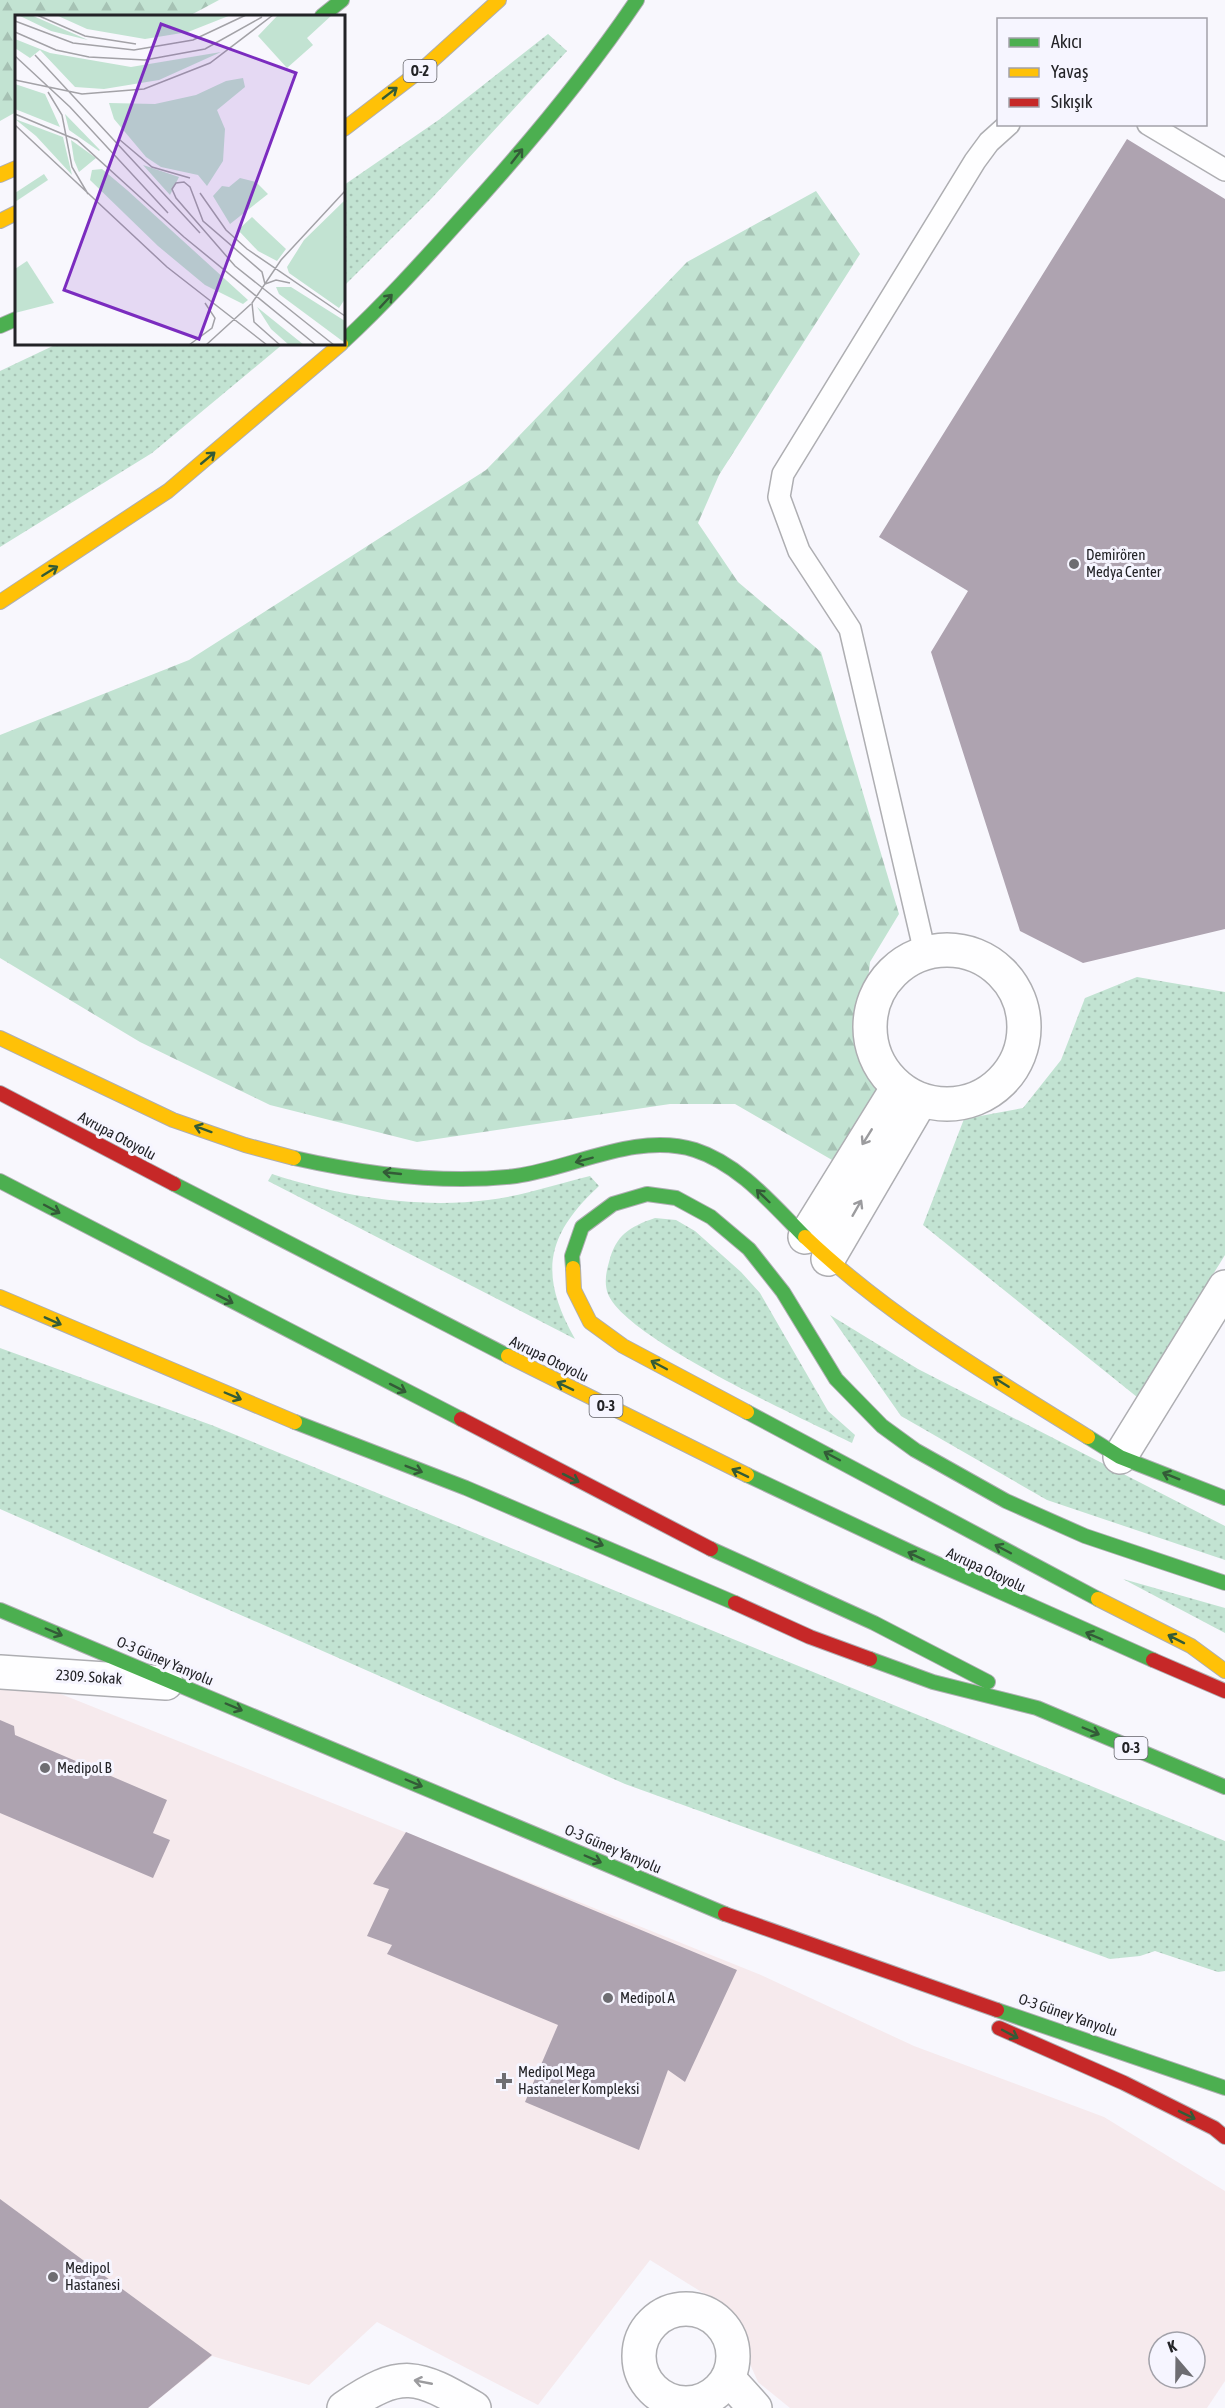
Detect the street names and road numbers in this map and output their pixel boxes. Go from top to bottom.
road number: O-2 [404,60,436,82]
street label: Avrupa Otoyolu [76,1108,159,1163]
street label: Avrupa Otoyolu [507,1332,591,1385]
road number: O-3 [590,1395,622,1417]
street label: Avrupa Otoyolu [944,1544,1029,1595]
street label: O-3 Güney Yanyolu [114,1633,216,1689]
street label: 2309. Sokak [55,1666,123,1687]
road number: O-3 [1114,1737,1148,1759]
street label: O-3 Güney Yanyolu [562,1821,664,1877]
street label: O-3 Güney Yanyolu [1017,1990,1120,2039]

